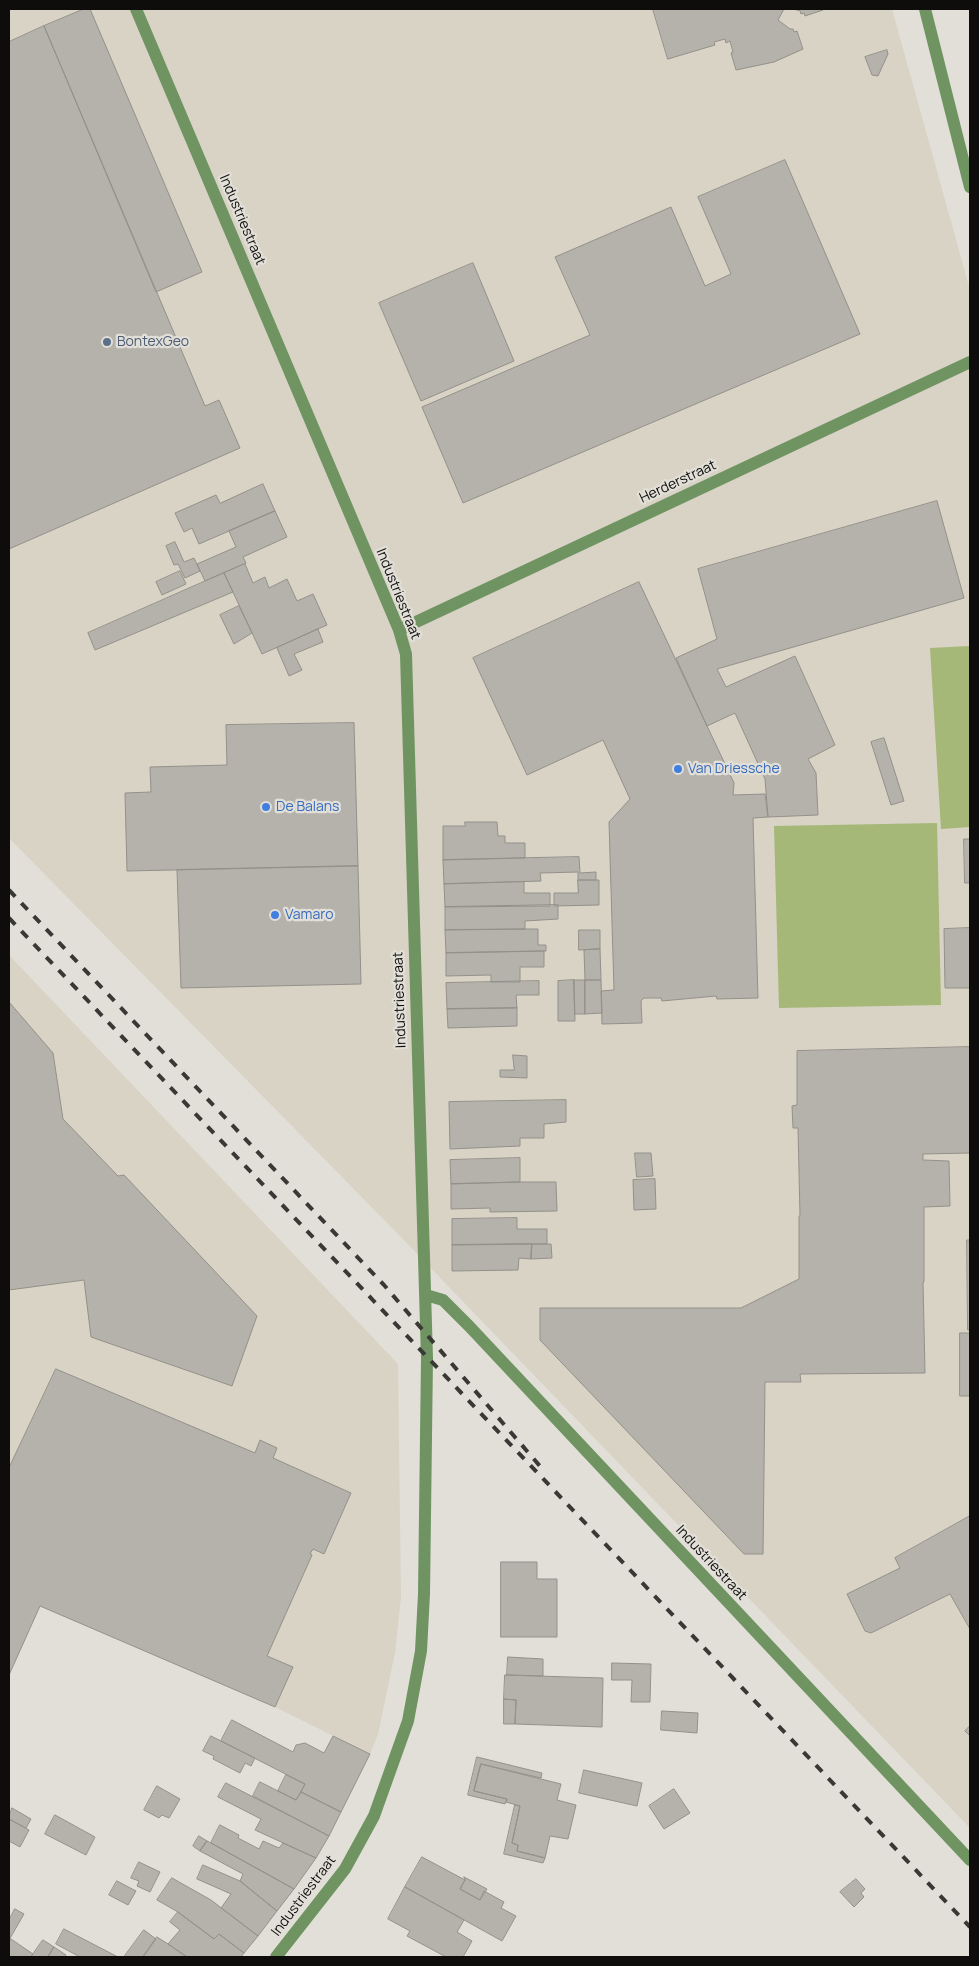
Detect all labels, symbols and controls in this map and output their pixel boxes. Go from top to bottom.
street label: Industriestraat [215,172,269,268]
place label: BontexGeo [117,334,189,350]
marker: BontexGeo [101,336,113,348]
street label: Herderstraat [637,457,719,507]
street label: Industriestraat [372,546,424,642]
place label: Van Driessche [688,761,780,777]
marker: Van Driessche [672,763,684,775]
place label: De Balans [276,799,339,815]
marker: De Balans [260,801,272,813]
place label: Vamaro [285,907,333,923]
marker: Vamaro [269,909,281,921]
street label: Industriestraat [390,951,410,1049]
street label: Industriestraat [672,1522,750,1604]
street label: Industriestraat [268,1852,340,1940]

